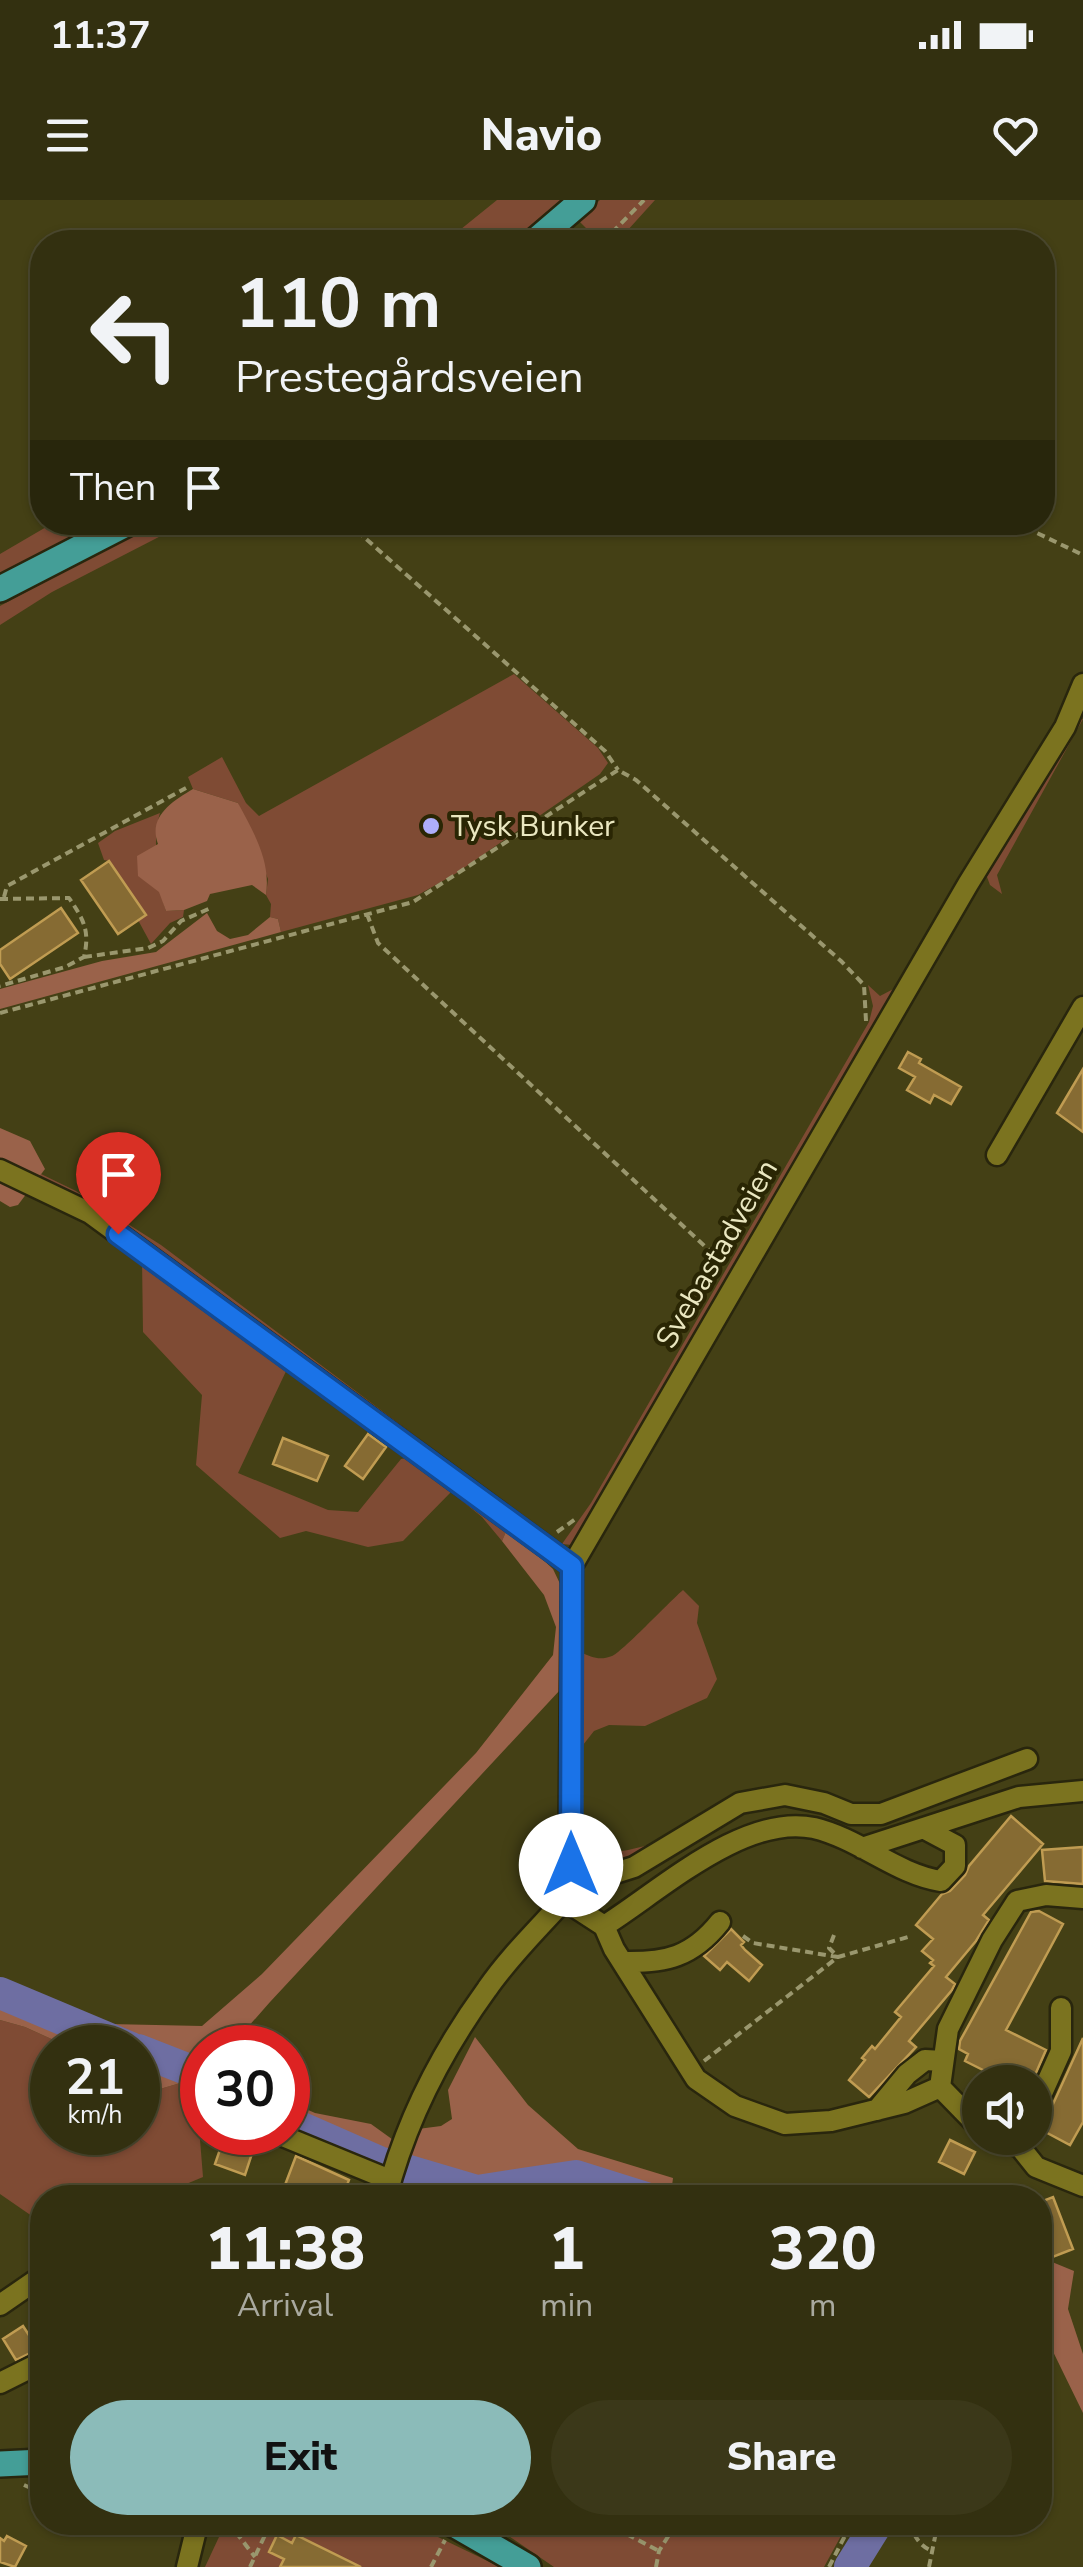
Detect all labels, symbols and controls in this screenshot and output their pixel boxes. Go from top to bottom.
text: 11:37 [50,10,151,61]
text: Navio [481,105,602,166]
icon: menu [40,108,95,163]
icon: heart [988,108,1043,163]
text: 110 m [235,256,441,352]
icon: left [70,270,200,400]
text: Prestegårdsveien [235,347,584,408]
icon: arrive [176,460,231,515]
text: Then [70,462,156,513]
place label: Tysk Bunker [451,806,615,847]
marker: Tysk Bunker [420,815,442,837]
pin [76,1132,161,1235]
icon: arrive [91,1147,146,1202]
street label: Svebastadveien [646,1152,788,1356]
position arrow [519,1813,623,1917]
speed limit sign: 30 [180,2025,310,2155]
text: 21 [65,2043,125,2112]
map controls [962,2065,1052,2155]
button: sound [962,2065,1052,2155]
text: km/h [67,2098,123,2132]
text: 11:38 [205,2208,365,2290]
text: 1 [549,2208,585,2290]
text: 320 [769,2208,877,2290]
text: Arrival [237,2284,333,2327]
text: min [540,2284,593,2327]
text: m [809,2284,836,2327]
button: Exit [70,2400,531,2515]
button: Share [551,2400,1012,2515]

